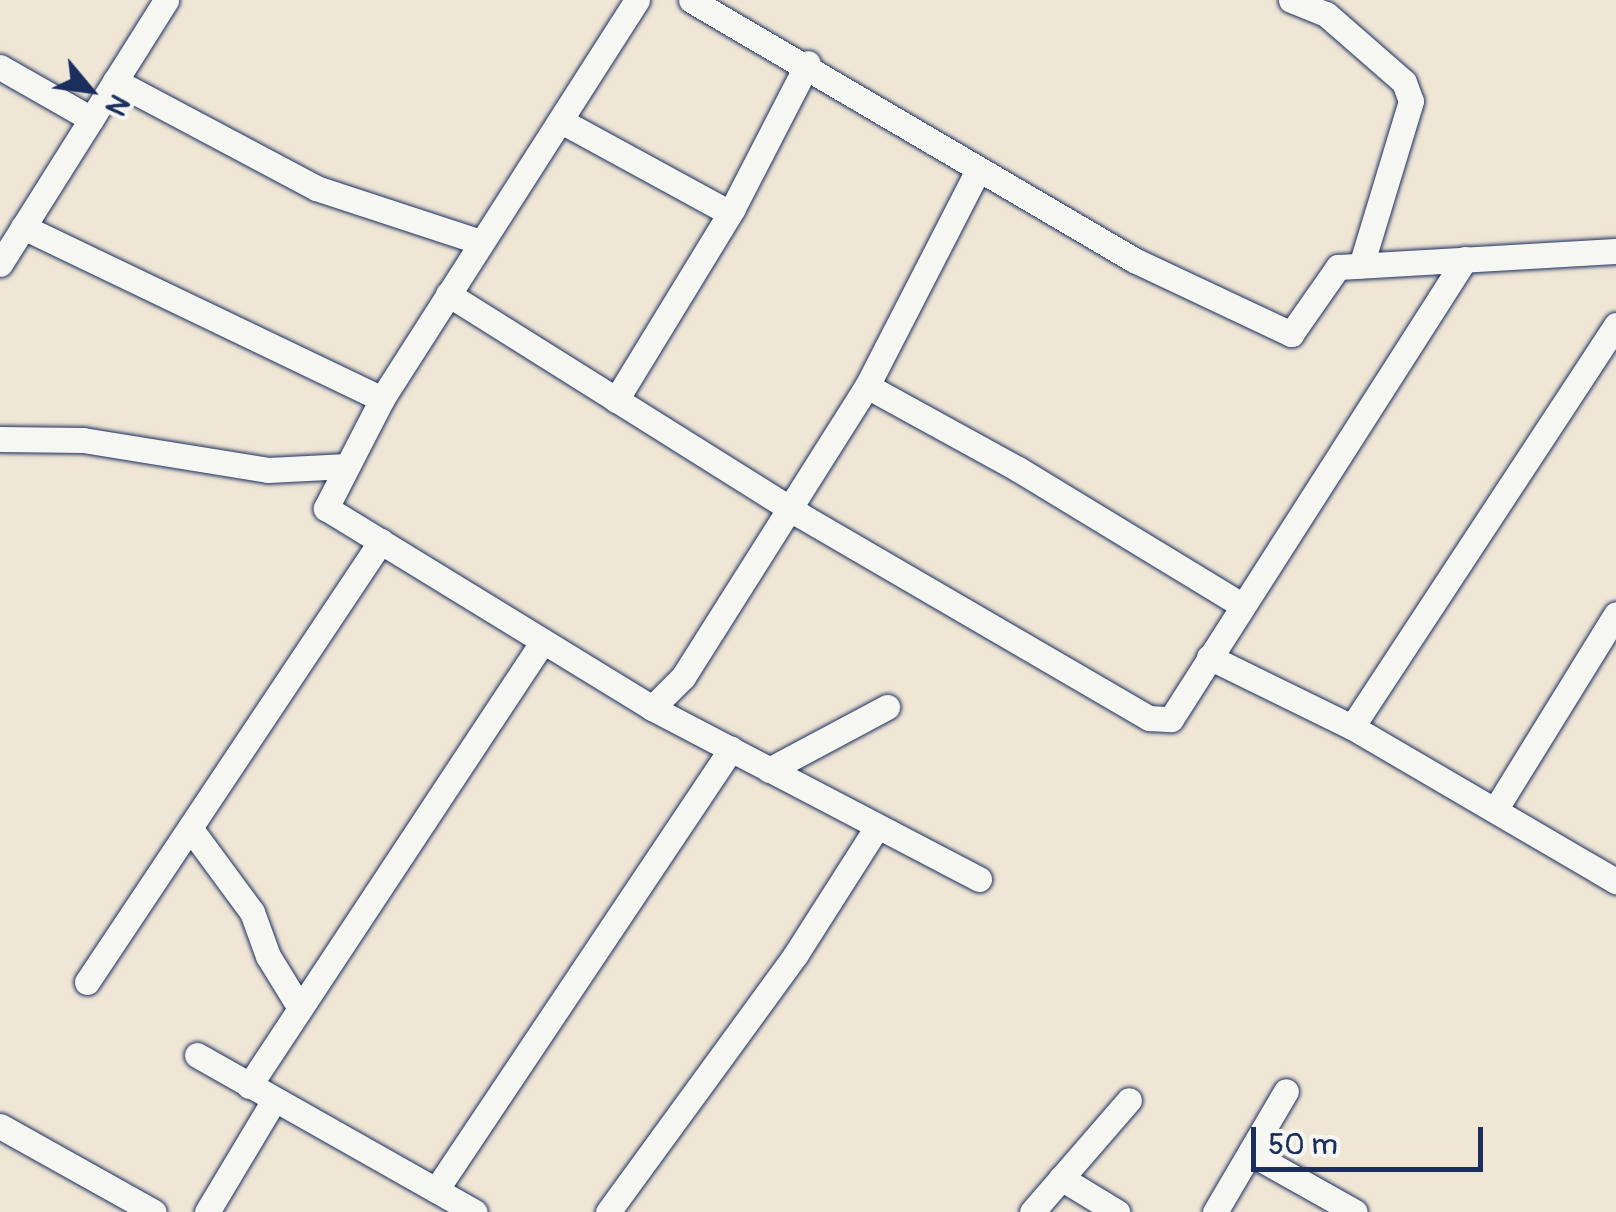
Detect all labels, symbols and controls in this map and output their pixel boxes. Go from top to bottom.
north arrow [40,40,140,140]
text: N [97,88,137,122]
scale bar [1256,1107,1488,1169]
text: 50 m [1268,1126,1338,1163]

